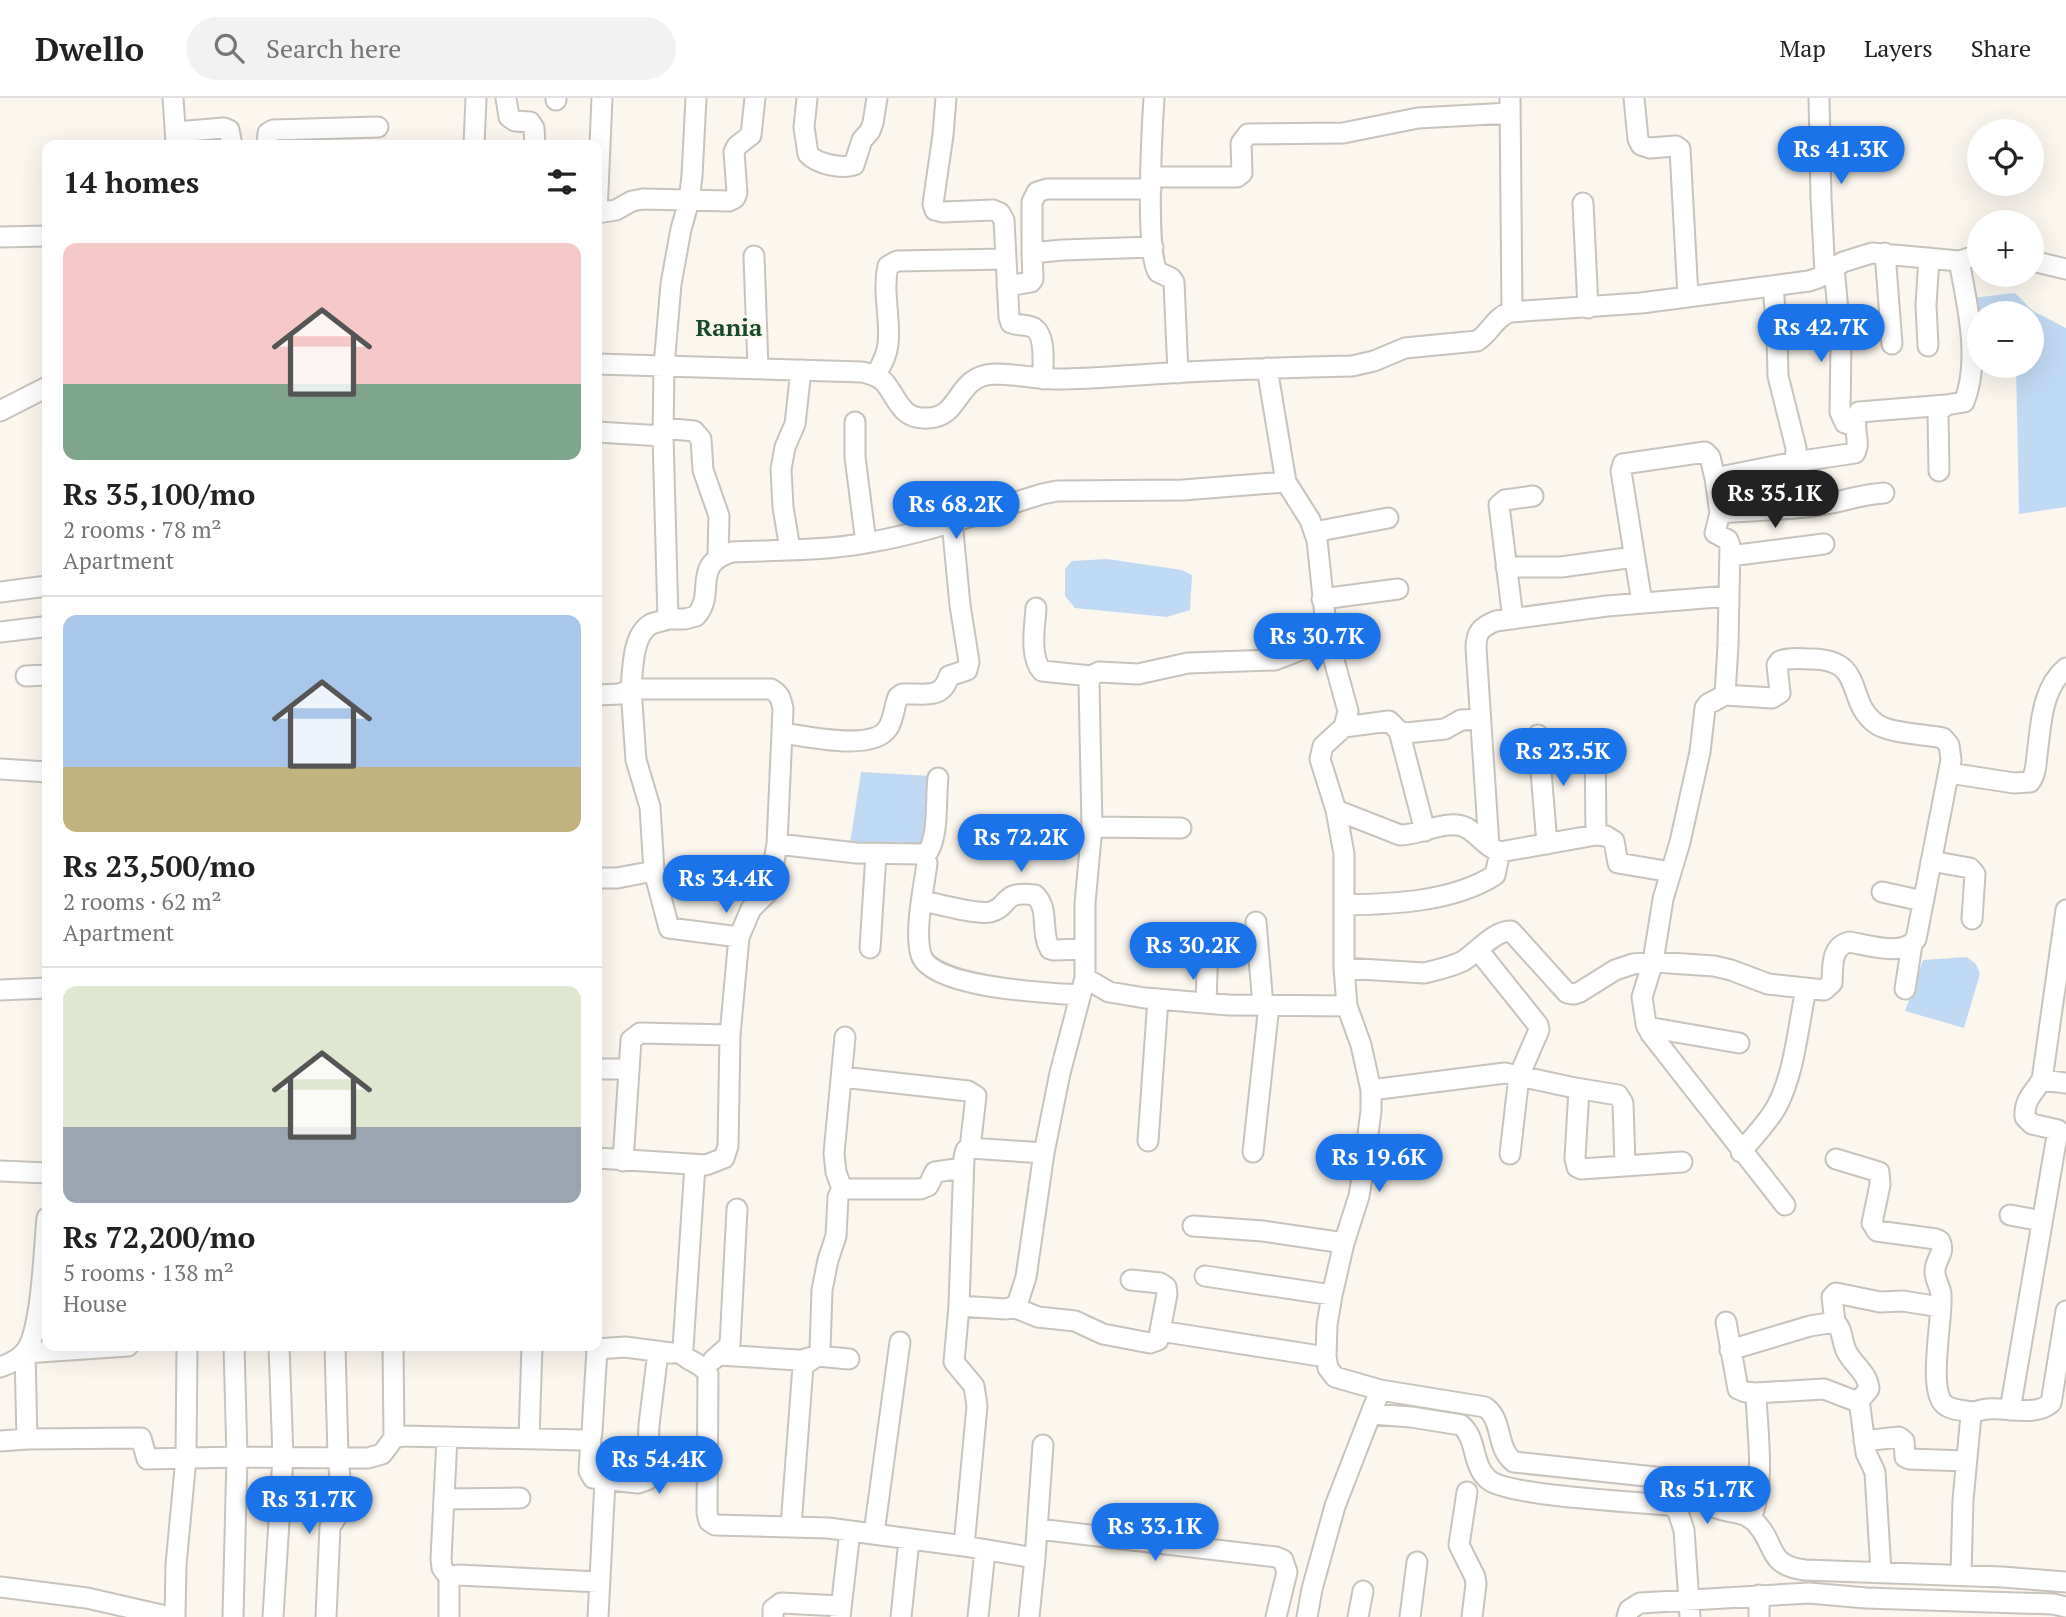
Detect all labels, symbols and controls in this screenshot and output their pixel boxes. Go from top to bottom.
search box [186,17,676,80]
text: Dwello [35,27,144,70]
icon: search [210,29,248,67]
text: Search here [266,31,401,65]
text: Map [1779,32,1826,64]
text: Layers [1864,32,1933,64]
text: Share [1971,32,2031,64]
map controls [1967,119,2044,378]
button: locate [1967,119,2044,196]
pin: Rs 41.3K [1769,126,1913,186]
text: Rs 41.3K [1794,133,1888,164]
text: 14 homes [63,162,199,202]
icon: filters [543,163,581,201]
button: + [1967,210,2044,287]
icon: home [259,289,385,415]
button: − [1967,301,2044,378]
pin: Rs 42.7K [1749,304,1893,364]
district label: Rania [696,311,763,343]
text: Rs 42.7K [1774,311,1868,342]
pin: Rs 35.1K [1703,470,1847,530]
text: Rs 35,100/mo [63,474,255,514]
text: Rs 35.1K [1728,477,1822,508]
pin: Rs 68.2K [884,482,1028,541]
text: Rs 68.2K [909,488,1003,519]
text: 2 rooms · 78 m² [63,514,222,545]
text: Apartment [63,545,174,576]
pin: Rs 30.7K [1245,614,1389,673]
text: Rs 30.7K [1270,620,1364,651]
icon: home [259,661,385,787]
pin: Rs 23.5K [1491,728,1635,788]
text: Rs 23.5K [1516,735,1610,766]
pin: Rs 72.2K [949,814,1093,874]
text: Rs 72.2K [974,821,1068,852]
text: Rs 23,500/mo [63,846,255,886]
pin: Rs 34.4K [654,856,798,915]
text: Rs 34.4K [679,862,773,893]
text: 2 rooms · 62 m² [63,886,222,917]
text: Apartment [63,917,174,948]
pin: Rs 30.2K [1121,922,1265,982]
text: Rs 30.2K [1146,929,1240,960]
icon: home [259,1032,385,1158]
pin: Rs 19.6K [1307,1134,1451,1194]
text: Rs 19.6K [1332,1141,1426,1172]
text: Rs 72,200/mo [63,1217,255,1257]
text: 5 rooms · 138 m² [63,1257,234,1288]
text: House [63,1288,127,1319]
pin: Rs 54.4K [587,1436,731,1496]
text: Rs 54.4K [612,1443,706,1474]
pin: Rs 51.7K [1635,1466,1779,1526]
text: Rs 51.7K [1660,1473,1754,1504]
pin: Rs 31.7K [237,1476,381,1536]
text: Rs 31.7K [262,1483,356,1514]
pin: Rs 33.1K [1083,1504,1227,1563]
text: Rs 33.1K [1108,1510,1202,1541]

